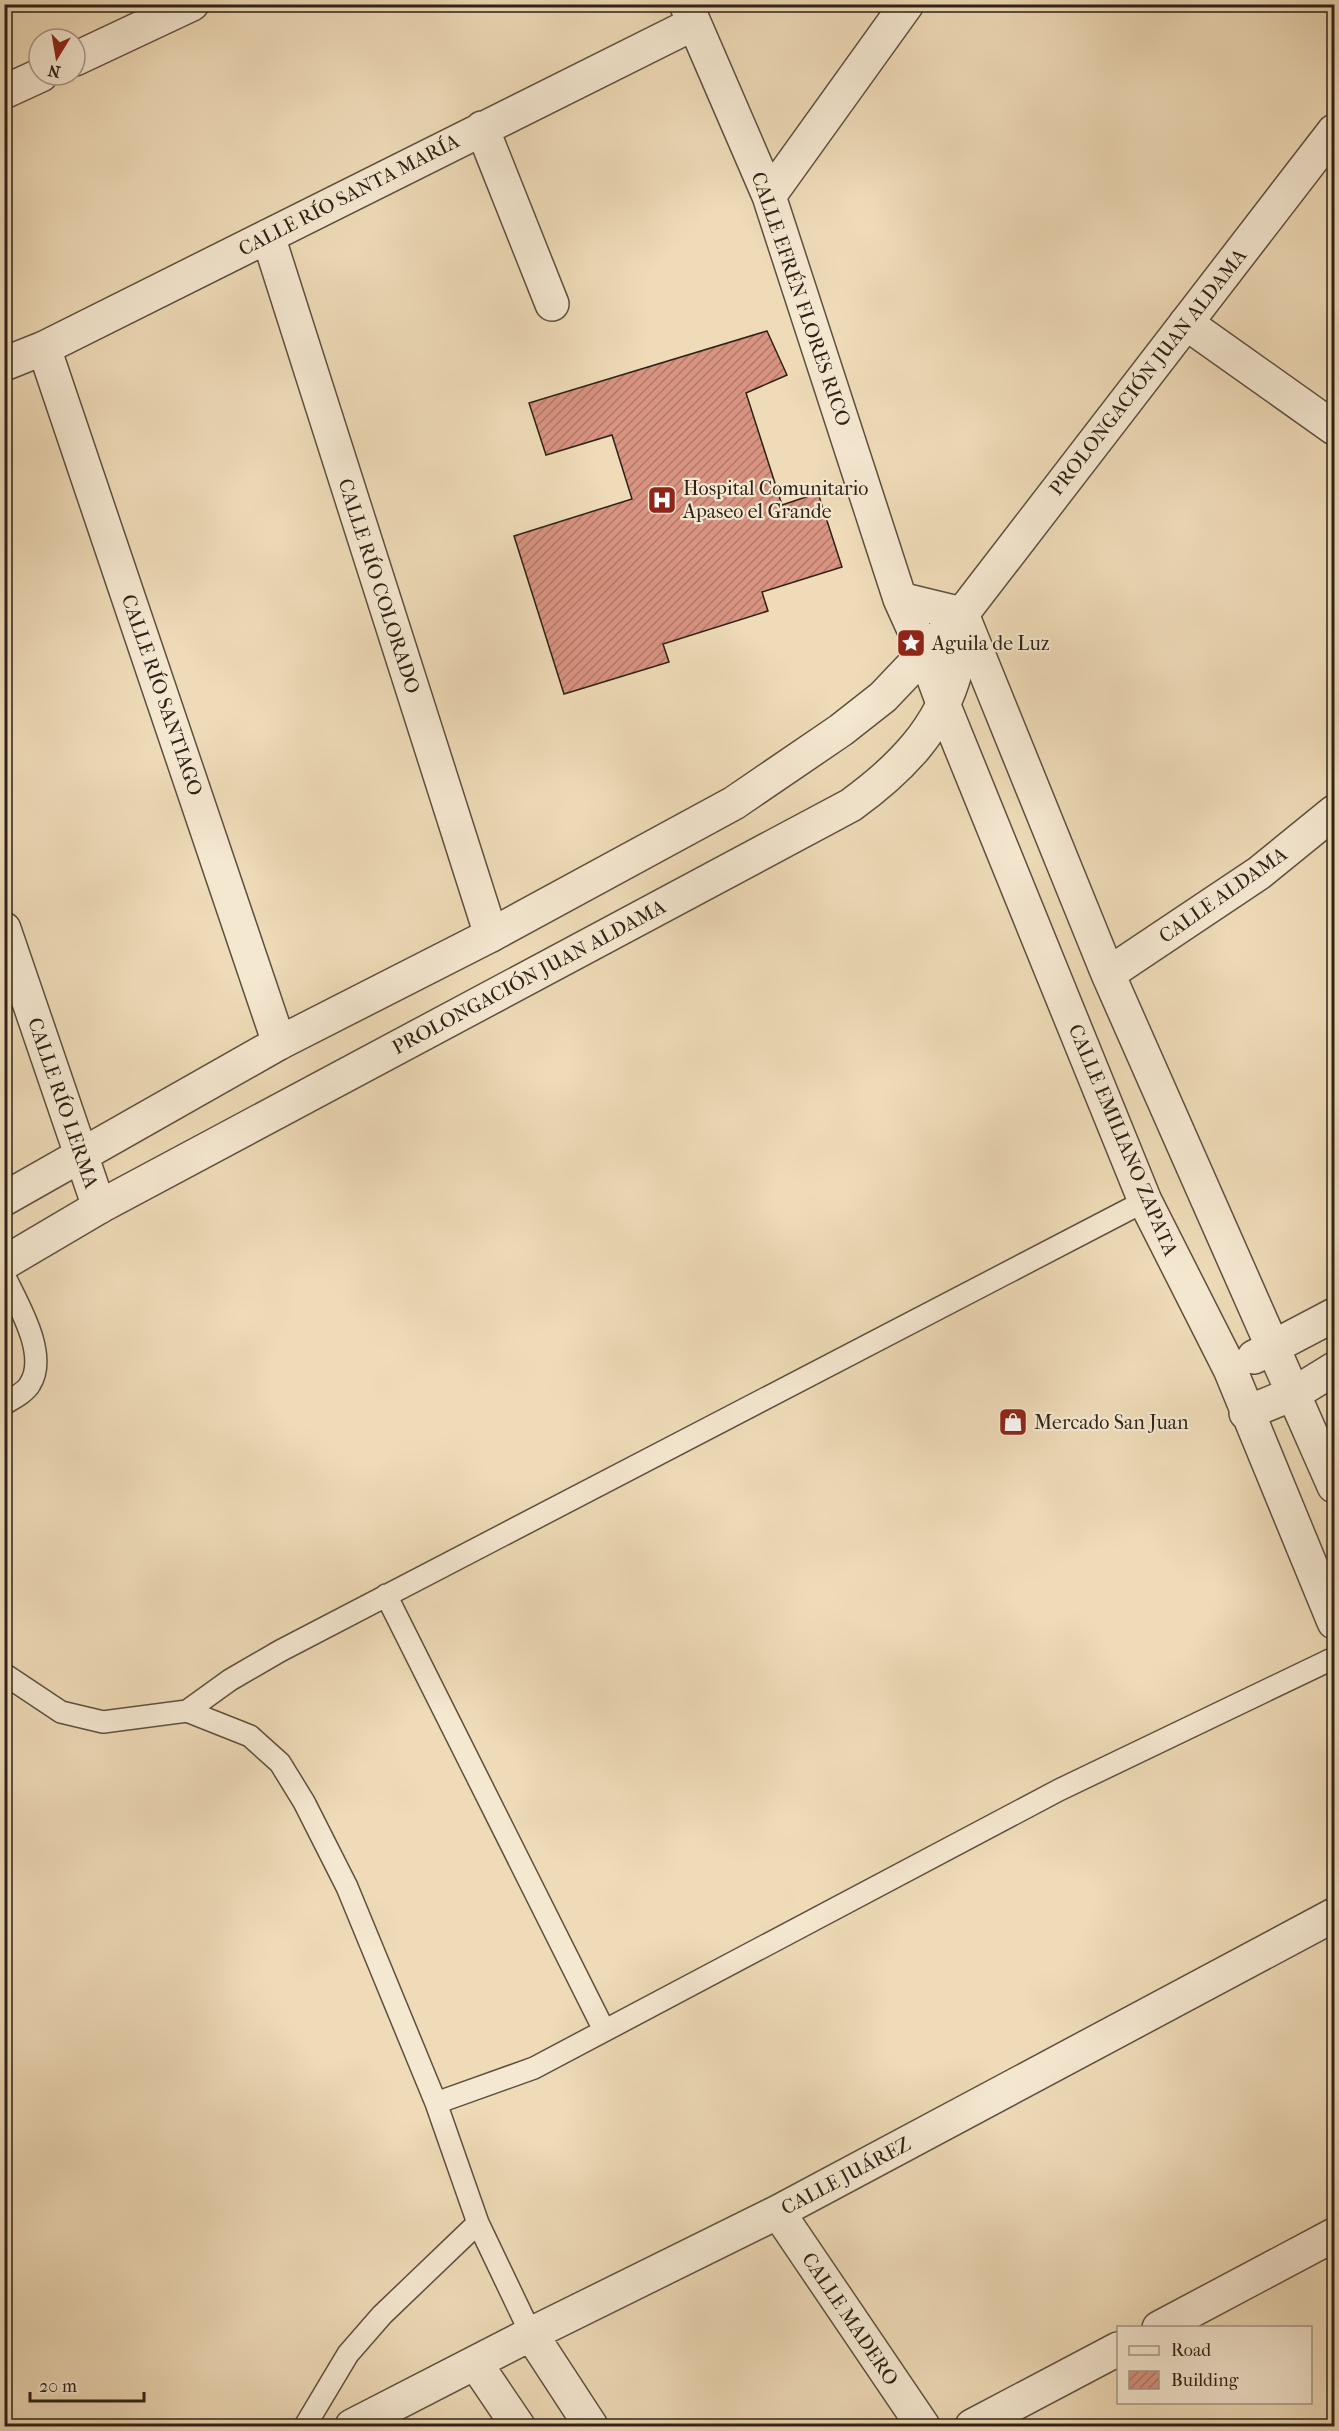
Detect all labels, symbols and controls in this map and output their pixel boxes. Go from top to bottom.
north arrow [27,27,87,87]
text: N [46,61,62,82]
street label: CALLE RÍO SANTA MARÍA [234,128,464,261]
street label: CALLE EFRÉN FLORES RICO [747,169,856,429]
street label: PROLONGACIÓN JUAN ALDAMA [1043,242,1252,500]
street label: CALLE RÍO COLORADO [333,475,426,696]
place label: Hospital Comunitario Apaseo el Grande [682,477,868,523]
hospital icon: Hospital Comunitario Apaseo el Grande [646,484,678,516]
street label: CALLE RÍO SANTIAGO [117,591,208,799]
place icon: Aguila de Luz [895,627,927,659]
place label: Aguila de Luz [931,632,1050,655]
street label: CALLE ALDAMA [1155,842,1292,948]
street label: PROLONGACIÓN JUAN ALDAMA [387,893,671,1059]
street label: CALLE RÍO LERMA [23,1014,104,1192]
street label: CALLE EMILIANO ZAPATA [1064,1021,1183,1260]
shop icon: Mercado San Juan [997,1406,1029,1438]
place label: Mercado San Juan [1034,1411,1189,1434]
street label: CALLE JUÁREZ [777,2131,915,2220]
street label: CALLE MADERO [797,2248,903,2390]
legend [1117,2326,1312,2404]
text: Road [1171,2340,1211,2361]
scale bar [30,2365,144,2403]
text: Building [1171,2370,1239,2391]
text: 20 m [39,2376,77,2397]

